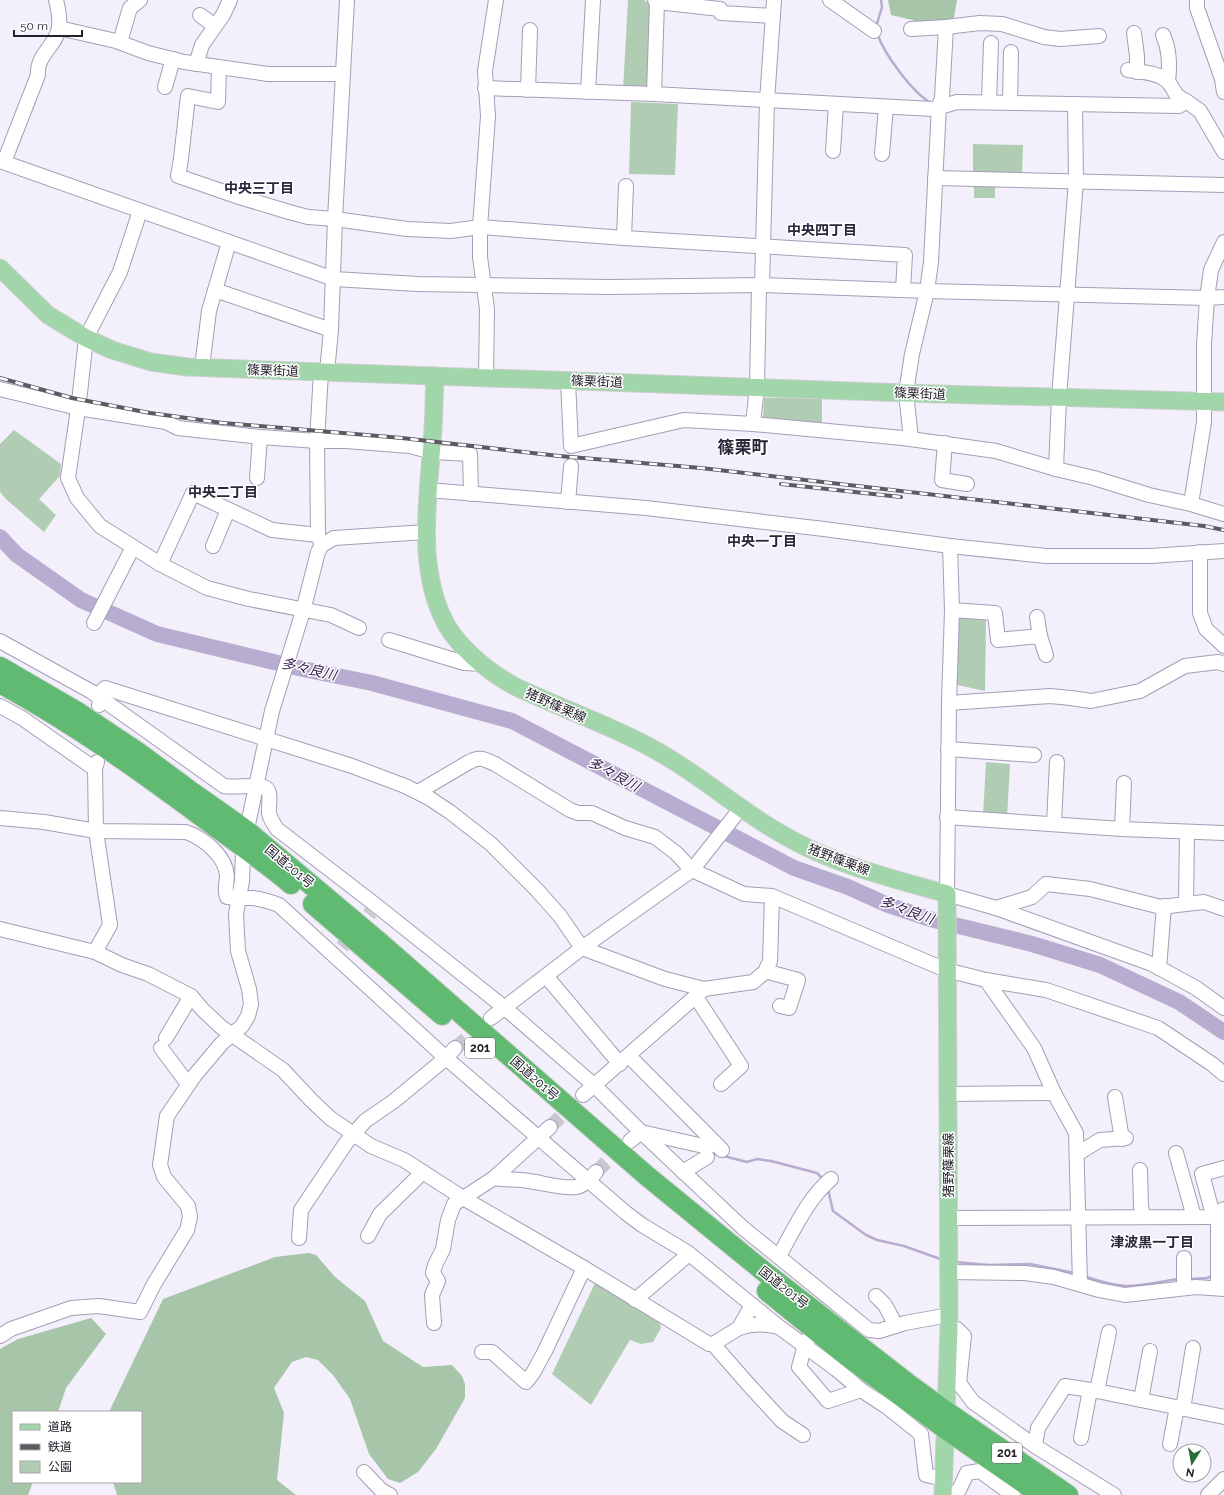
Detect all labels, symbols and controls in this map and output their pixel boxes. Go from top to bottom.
scale bar [14,12,82,38]
text: 50 m [20,19,48,33]
district label: 中央三丁目 [224,180,294,196]
district label: 中央四丁目 [787,222,857,238]
street label: 篠栗街道 [247,362,299,379]
street label: 篠栗街道 [571,373,623,390]
street label: 篠栗街道 [894,385,946,402]
district label: 篠栗町 [718,437,769,457]
district label: 中央二丁目 [188,484,258,500]
district label: 中央一丁目 [727,533,797,549]
water label: 多々良川 [280,655,340,684]
street label: 猪野篠栗線 [523,685,589,726]
water label: 多々良川 [586,754,644,795]
street label: 猪野篠栗線 [806,841,872,878]
street label: 国道201号 [262,842,317,891]
water label: 多々良川 [878,893,938,928]
road number: 201 [465,1038,495,1058]
street label: 国道201号 [507,1053,562,1103]
street label: 猪野篠栗線 [941,1132,956,1198]
district label: 津波黒一丁目 [1110,1234,1194,1250]
street label: 国道201号 [756,1263,812,1312]
legend [12,1411,142,1483]
text: 道路 [48,1420,72,1434]
text: 鉄道 [48,1440,72,1454]
road number: 201 [992,1443,1022,1463]
north arrow [1172,1443,1212,1483]
text: 公園 [48,1460,72,1474]
text: N [1185,1465,1196,1480]

